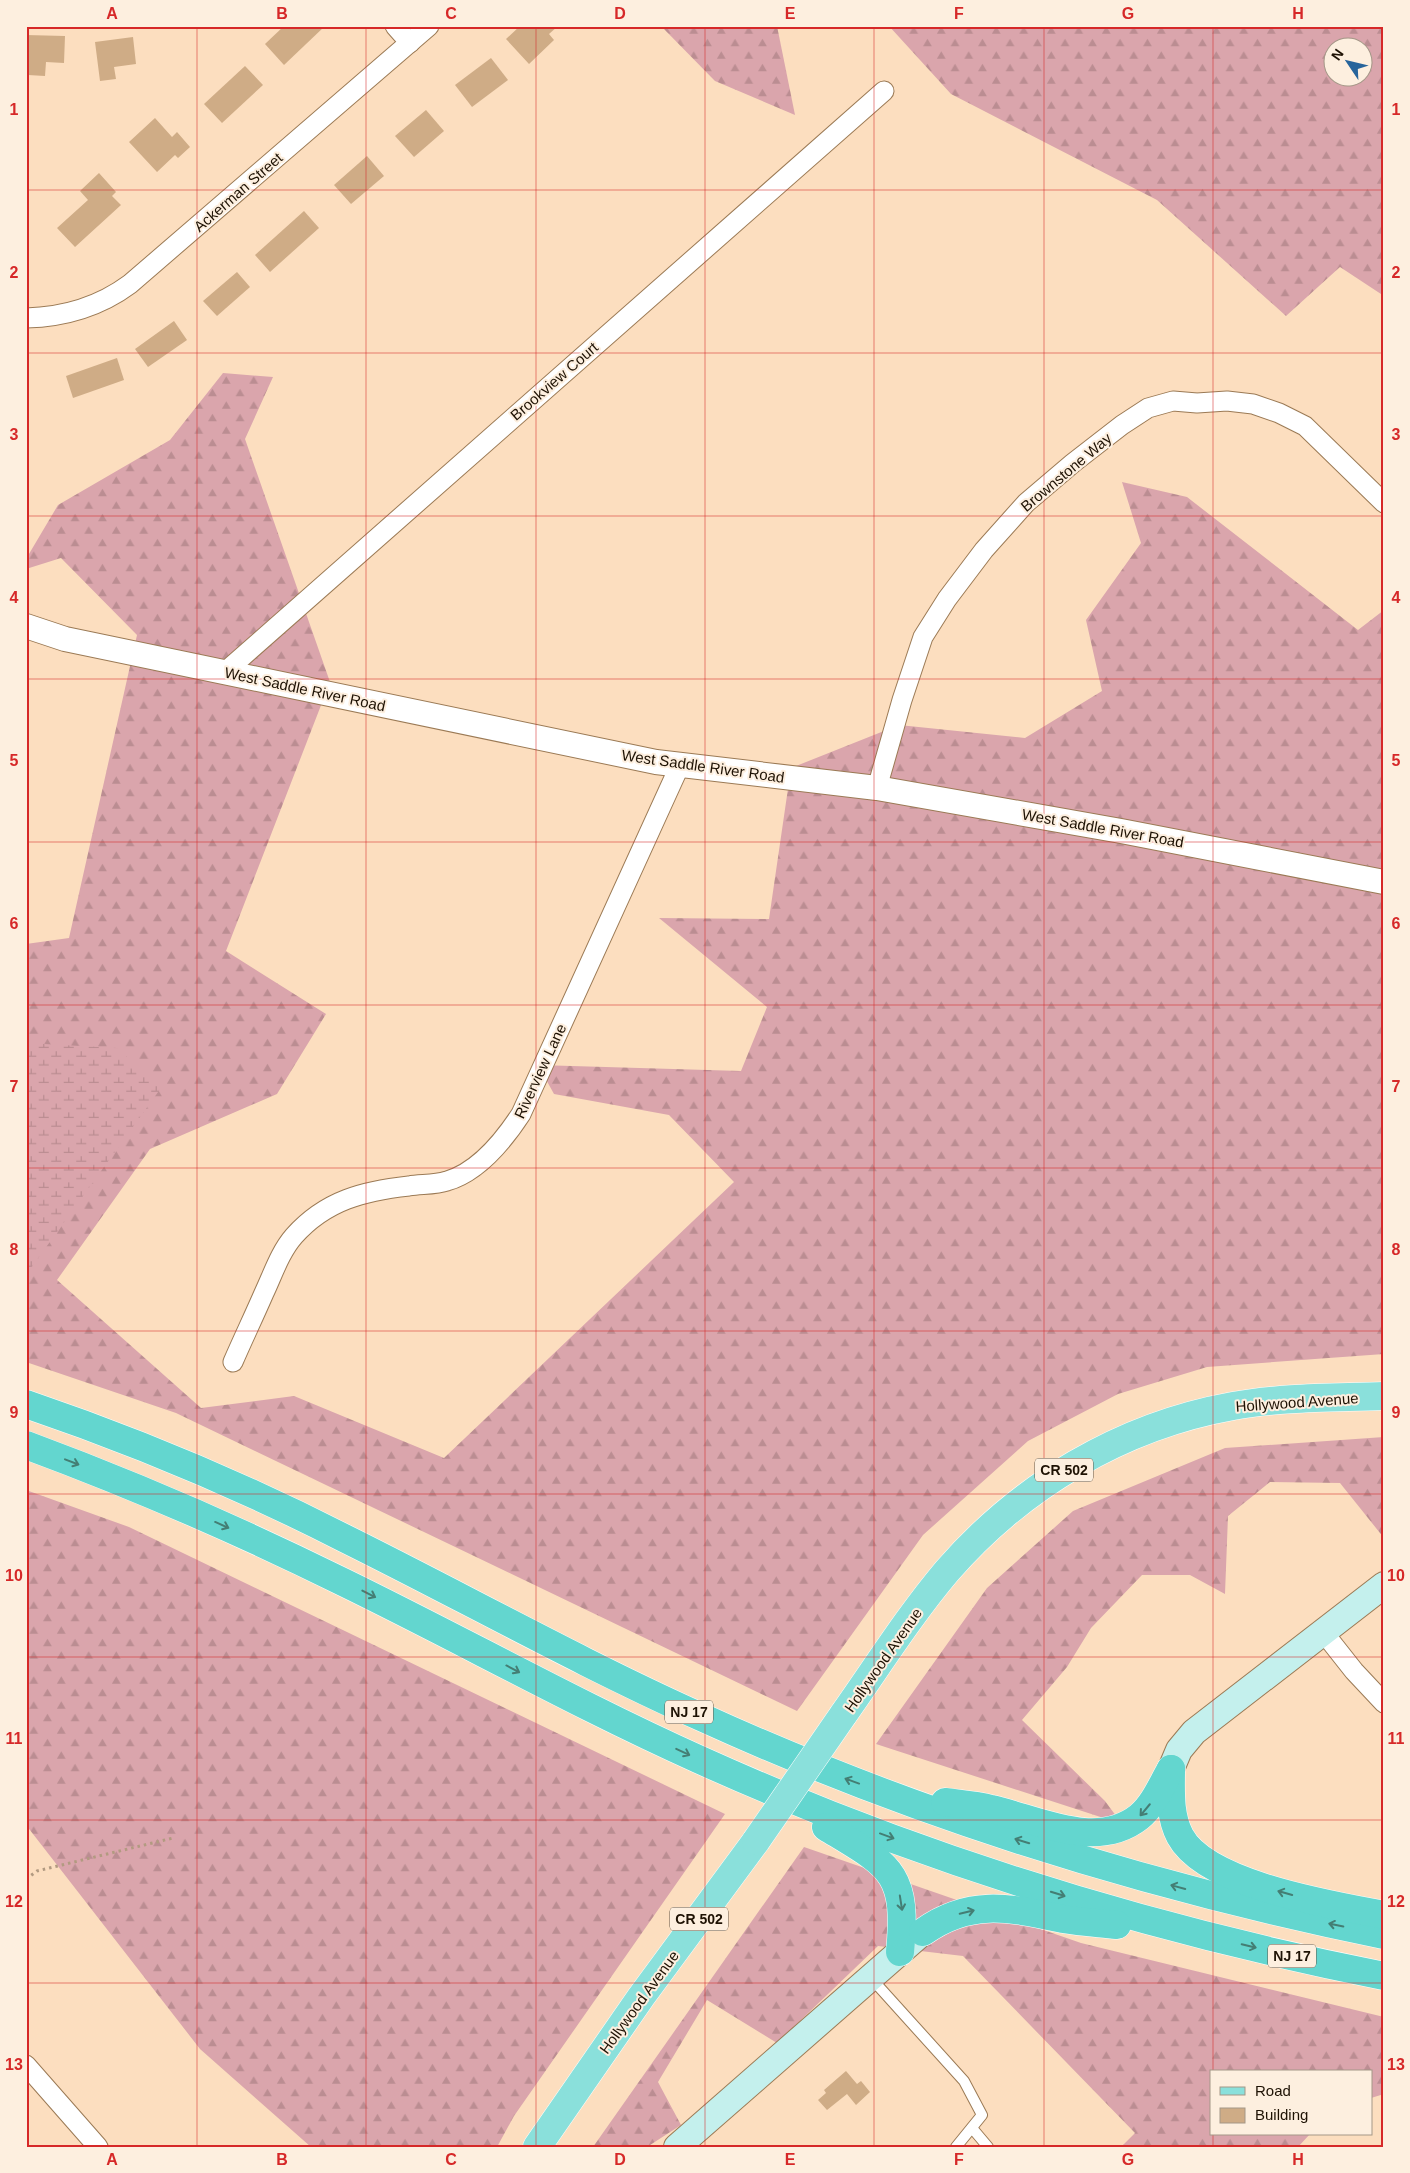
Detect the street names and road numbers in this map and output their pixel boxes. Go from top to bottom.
street label: Ackerman Street [190,148,286,235]
street label: Brookview Court [507,338,602,424]
street label: Brownstone Way [1017,429,1115,515]
street label: West Saddle River Road [223,664,387,714]
street label: West Saddle River Road [621,746,785,786]
street label: West Saddle River Road [1021,805,1185,851]
street label: Riverview Lane [511,1021,569,1121]
street label: Hollywood Avenue [1235,1389,1359,1415]
road number: CR 502 [1035,1458,1093,1482]
street label: Hollywood Avenue [841,1605,925,1715]
road number: NJ 17 [665,1700,713,1724]
road number: CR 502 [670,1908,728,1930]
road number: NJ 17 [1268,1944,1316,1968]
street label: Hollywood Avenue [596,1947,682,2057]

